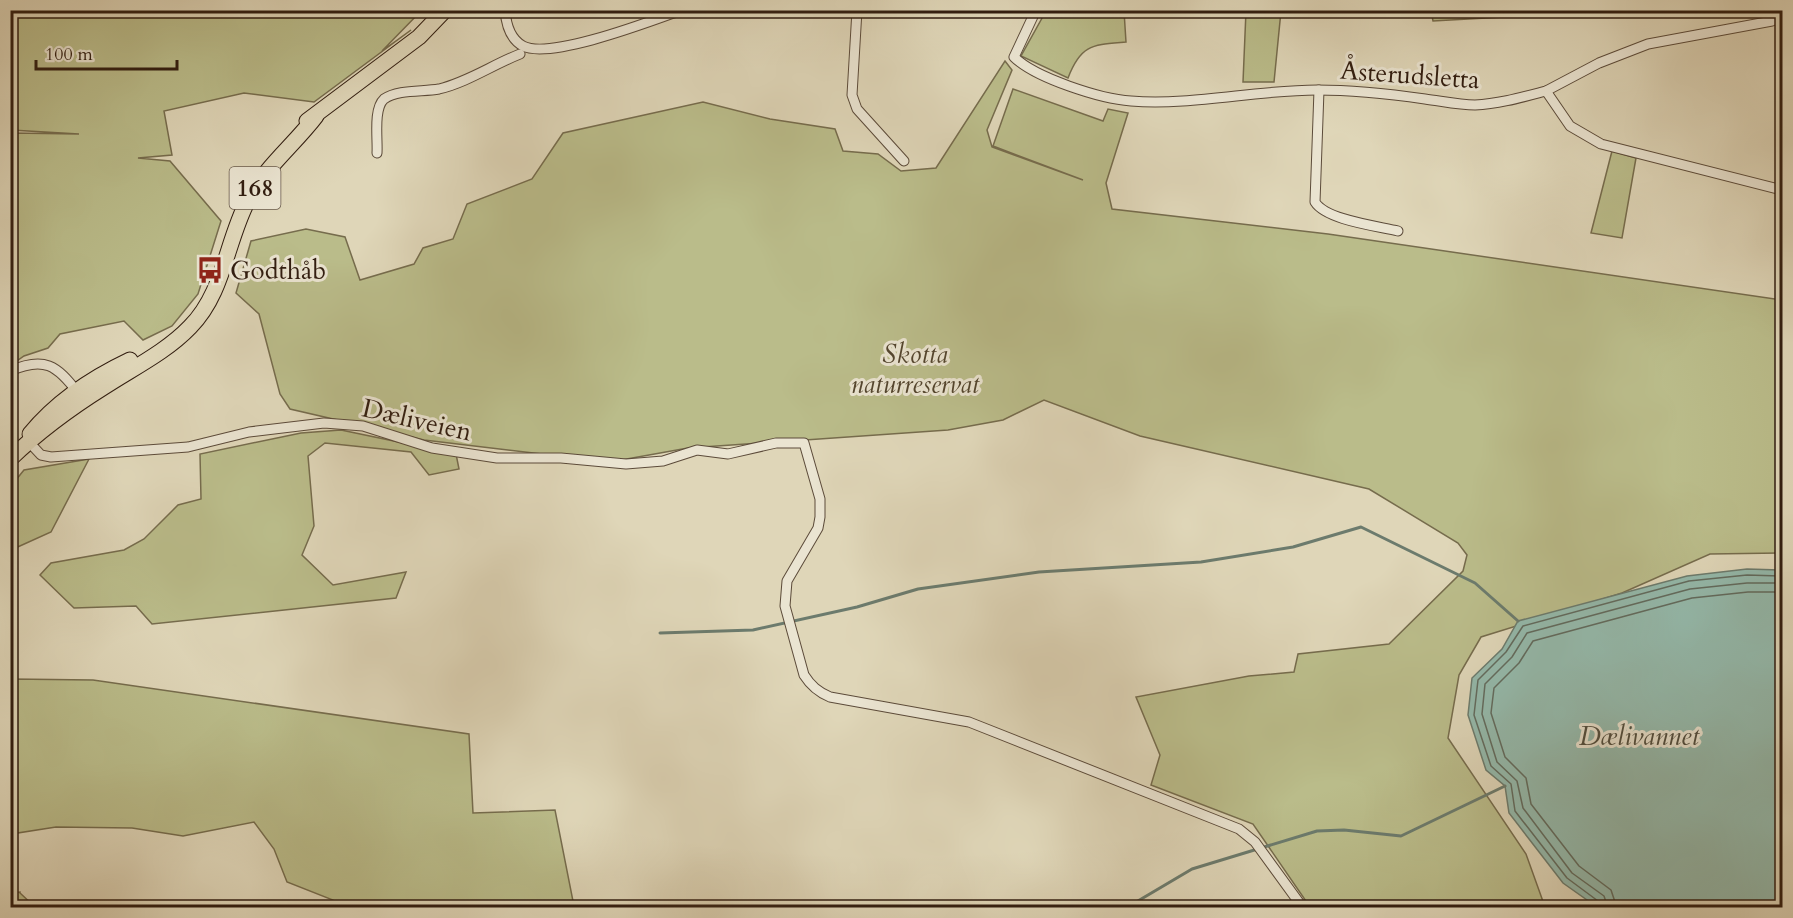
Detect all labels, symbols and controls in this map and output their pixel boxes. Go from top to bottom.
scale bar [36,33,177,71]
text: 100 m [45,42,93,67]
street label: Åsterudsletta [1339,53,1481,97]
road number: 168 [230,167,280,209]
place label: Godthåb [230,253,326,288]
bus stop icon: Godthåb [195,255,225,285]
park label: Skotta naturreservat [851,337,980,402]
street label: Dæliveien [359,390,475,450]
water label: Dælivannet [1579,718,1700,755]

